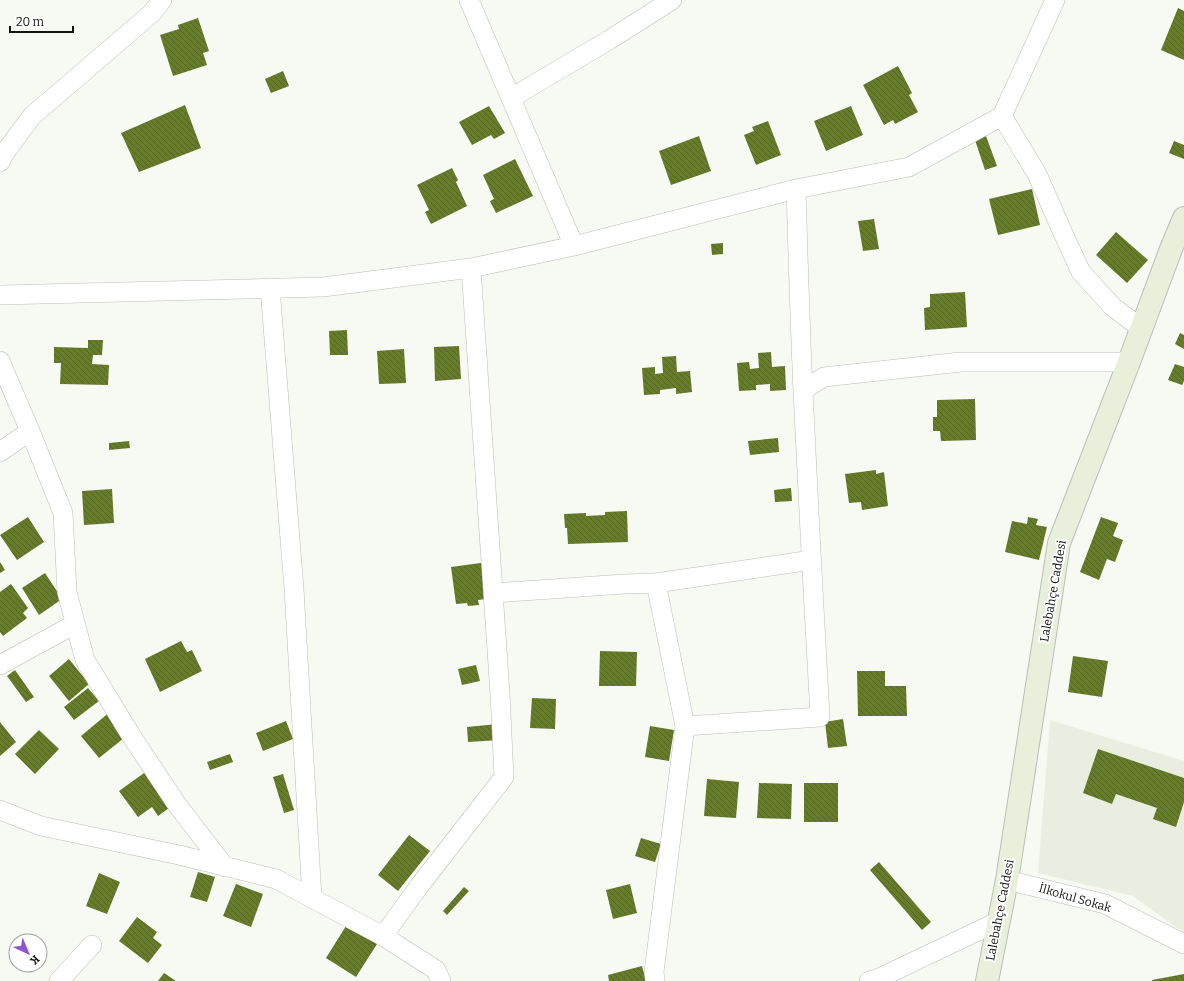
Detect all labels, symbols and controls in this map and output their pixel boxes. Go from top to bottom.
scale bar [10,8,73,34]
text: 20 m [16,15,45,29]
street label: Lalebahçe Caddesi [1037,539,1069,643]
street label: Lalebahçe Caddesi [983,858,1017,962]
street label: İlkokul Sokak [1037,880,1113,915]
north arrow [8,933,48,973]
text: K [27,952,42,967]

